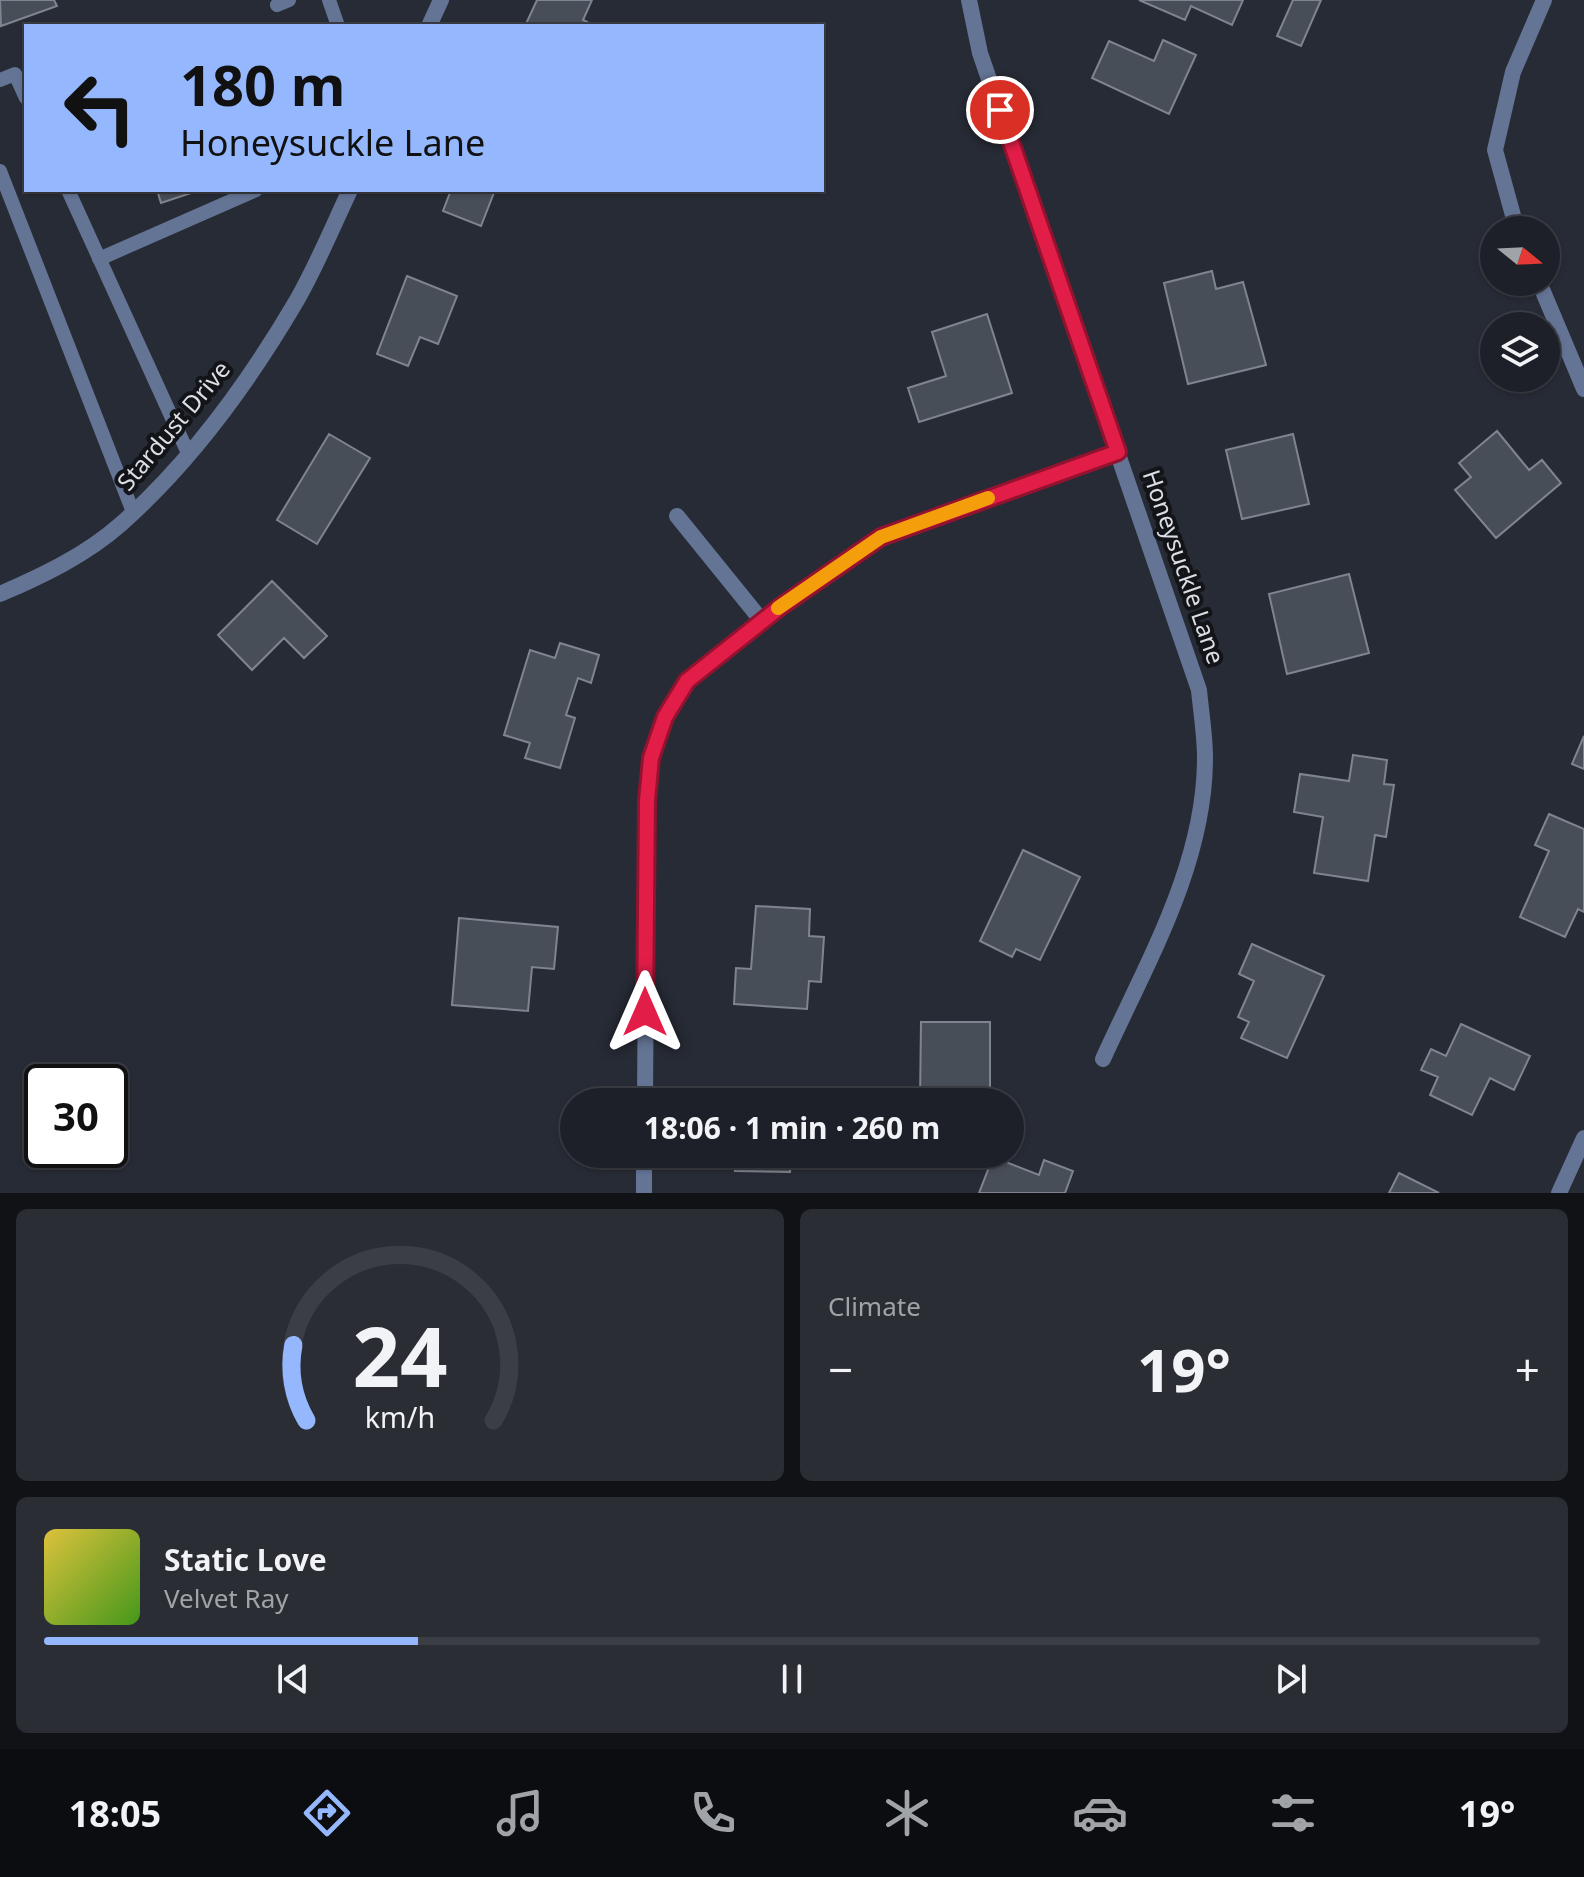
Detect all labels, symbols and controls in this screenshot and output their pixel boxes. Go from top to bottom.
text: 180 m [180,46,345,122]
icon: left [48,56,152,160]
pin [966,76,1034,144]
icon: arrive [978,88,1022,132]
text: Honeysuckle Lane [180,118,485,167]
north arrow [1480,216,1560,296]
map controls [1480,216,1560,392]
button: layers [1480,312,1560,392]
street label: Stardust Drive [109,353,237,497]
street label: Honeysuckle Lane [1136,465,1233,668]
position arrow [603,970,687,1054]
speed limit sign: 30 [24,1064,128,1168]
text: 18:06 · 1 min · 260 m [644,1107,940,1148]
text: Climate [828,1288,921,1324]
text: 24 [352,1298,448,1411]
text: 19° [1137,1328,1231,1410]
text: − [828,1339,853,1399]
text: + [1515,1339,1540,1399]
text: km/h [365,1397,435,1436]
text: Static Love [164,1539,327,1580]
text: Velvet Ray [164,1580,289,1616]
icon: previous [271,1657,315,1701]
icon: pause [770,1657,814,1701]
icon: next [1269,1657,1313,1701]
icon: directions [299,1785,355,1841]
icon: music [492,1785,548,1841]
icon: phone [685,1785,741,1841]
icon: climate [879,1785,935,1841]
icon: car [1072,1785,1128,1841]
icon: filters [1265,1785,1321,1841]
text: 18:05 [69,1789,161,1838]
text: 19° [1459,1789,1515,1838]

